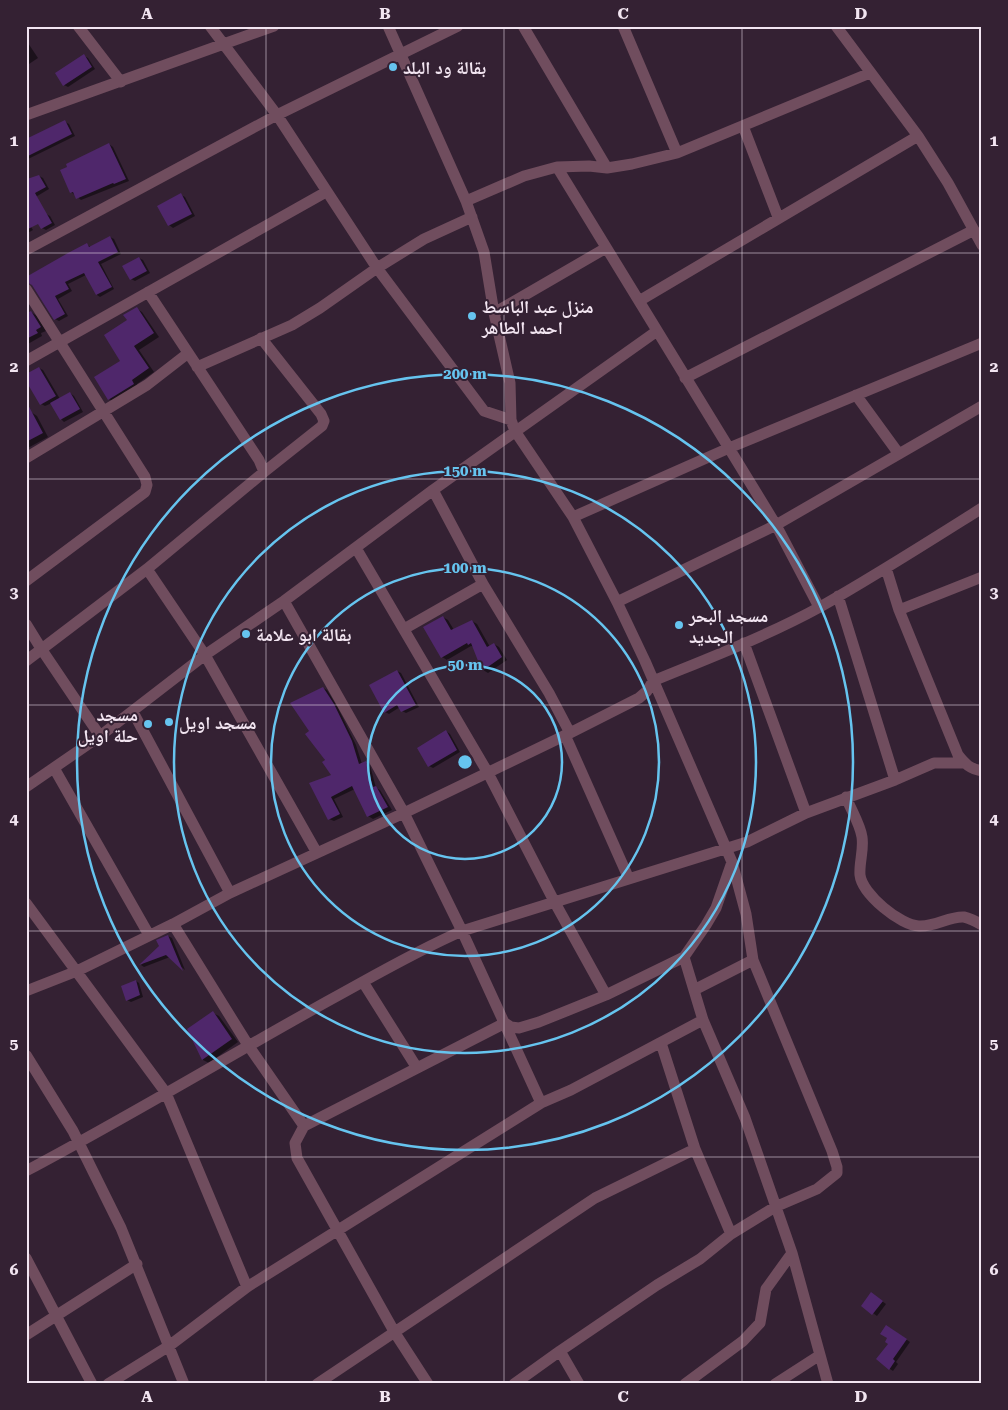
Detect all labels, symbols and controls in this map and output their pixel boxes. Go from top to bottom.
text: A [141,4,153,23]
text: B [379,4,391,23]
text: C [617,4,629,23]
text: D [855,4,868,23]
place label: بقالة ود البلد [403,57,486,78]
marker: بقالة ود البلد [387,61,399,73]
text: 1 [10,131,19,150]
text: 1 [990,131,999,150]
place label: منزل عبد الباسط احمد الطاهر [481,296,594,338]
marker: منزل عبد الباسط احمد الطاهر [466,310,478,322]
text: 2 [10,357,19,376]
text: 2 [990,357,999,376]
text: 200 m [443,365,487,383]
text: 150 m [443,462,487,480]
text: 100 m [443,559,487,577]
text: 3 [10,583,19,602]
text: 3 [990,583,999,602]
place label: مسجد البحر الجديد [688,605,768,647]
marker: مسجد البحر الجديد [673,619,685,631]
place label: بقالة ابو علامة [256,624,351,645]
marker: بقالة ابو علامة [240,628,252,640]
text: 50 m [447,656,483,674]
place label: مسجد حلة اويل [78,704,138,747]
place label: مسجد اويل [179,712,257,734]
marker: مسجد اويل [163,716,175,728]
marker: مسجد حلة اويل [142,718,154,730]
centre of rings [456,753,474,771]
text: 4 [10,809,19,828]
text: 4 [990,809,999,828]
text: 5 [10,1034,19,1053]
text: 5 [990,1034,999,1053]
text: 6 [10,1260,19,1279]
text: 6 [990,1260,999,1279]
text: A [141,1387,153,1406]
text: B [379,1387,391,1406]
text: C [617,1387,629,1406]
text: D [855,1387,868,1406]

